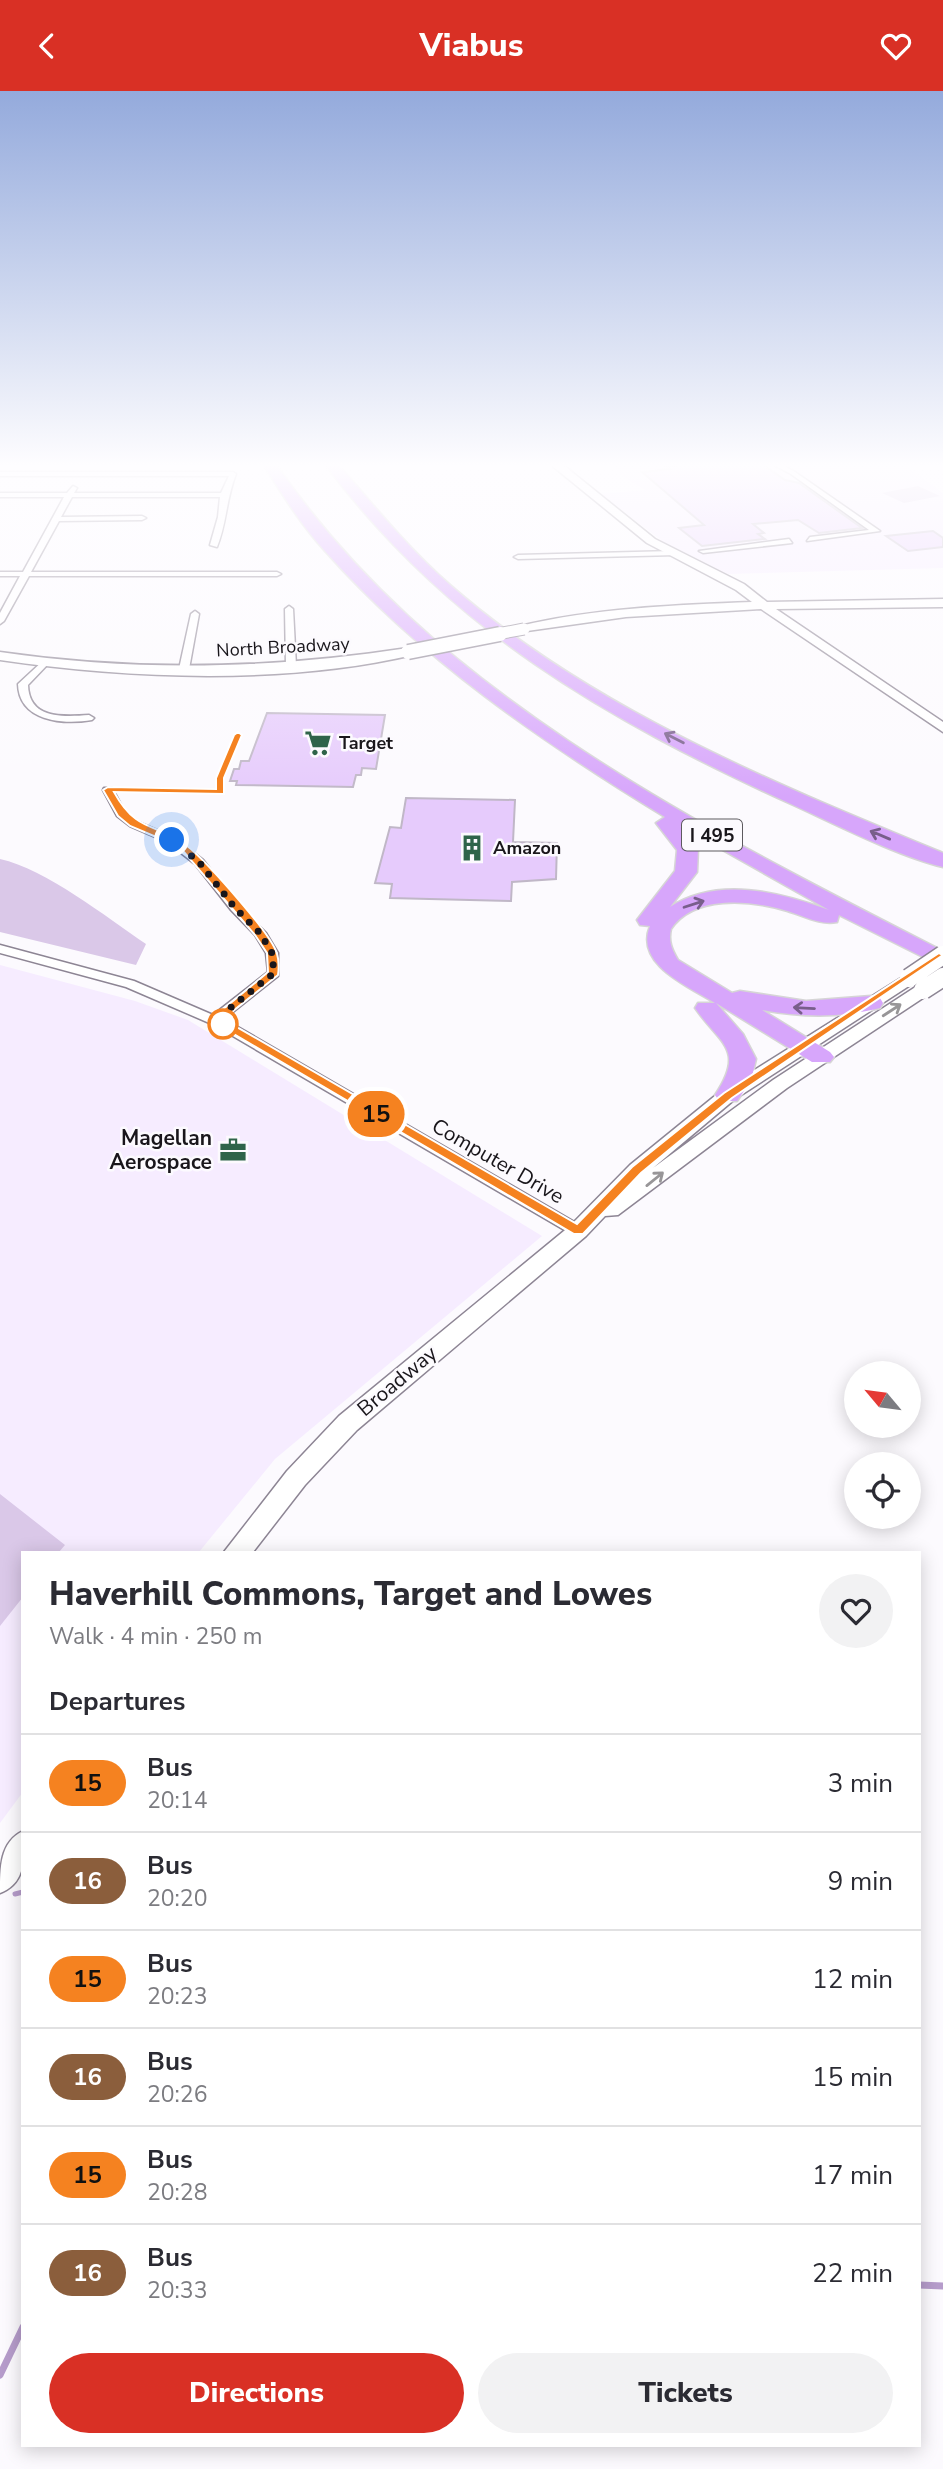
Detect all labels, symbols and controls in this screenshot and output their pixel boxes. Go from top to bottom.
text: Viabus [420,24,523,67]
icon: back [28,27,66,65]
icon: heart [877,27,915,65]
street label: North Broadway [216,631,351,662]
supermarket icon: Target [303,728,333,758]
place label: Target [339,731,393,755]
one-way arrow [664,731,685,745]
road number: I 495 [682,820,742,851]
your location [154,822,189,857]
one-way arrow [870,827,891,840]
building icon: Amazon [457,833,487,863]
place label: Amazon [493,836,561,860]
one-way arrow [682,896,704,909]
one-way arrow [792,1002,815,1015]
one-way arrow [882,1003,901,1017]
unlabelled marker [208,1009,238,1039]
line badge: 15 [344,1091,408,1137]
text: 15 [362,1098,390,1130]
street label: Computer Drive [427,1112,569,1210]
place label: Magellan Aerospace [110,1124,212,1176]
office icon: Magellan Aerospace [218,1135,248,1165]
one-way arrow [645,1171,663,1186]
street label: Broadway [351,1339,443,1423]
north arrow [844,1361,920,1439]
map controls [844,1361,921,1529]
button: locate [844,1452,921,1529]
text: Haverhill Commons, Target and Lowes [49,1572,652,1617]
button: heart [819,1574,893,1648]
text: Walk · 4 min · 250 m [49,1621,262,1652]
text: Departures [49,1684,185,1719]
text: Bus [147,1750,193,1785]
text: 3 min [828,1766,893,1801]
text: 15 [73,1767,102,1799]
text: 20:14 [147,1785,207,1816]
text: Bus [147,1848,193,1883]
text: 9 min [828,1864,893,1899]
text: 16 [73,1865,102,1897]
text: 20:20 [147,1883,207,1914]
text: Bus [147,1946,193,1981]
text: 12 min [812,1962,893,1997]
text: 15 [73,1963,102,1995]
text: 20:23 [147,1981,207,2012]
text: Bus [147,2044,193,2079]
text: 15 min [812,2060,893,2095]
text: 16 [73,2061,102,2093]
text: 20:26 [147,2079,207,2110]
text: Bus [147,2142,193,2177]
text: 17 min [812,2158,893,2193]
text: 15 [73,2159,102,2191]
text: 20:28 [147,2177,207,2208]
text: Bus [147,2240,193,2275]
text: 22 min [812,2256,893,2291]
text: 16 [73,2257,102,2289]
text: 20:33 [147,2275,207,2306]
button: Directions [49,2353,464,2433]
button: Tickets [478,2353,893,2433]

